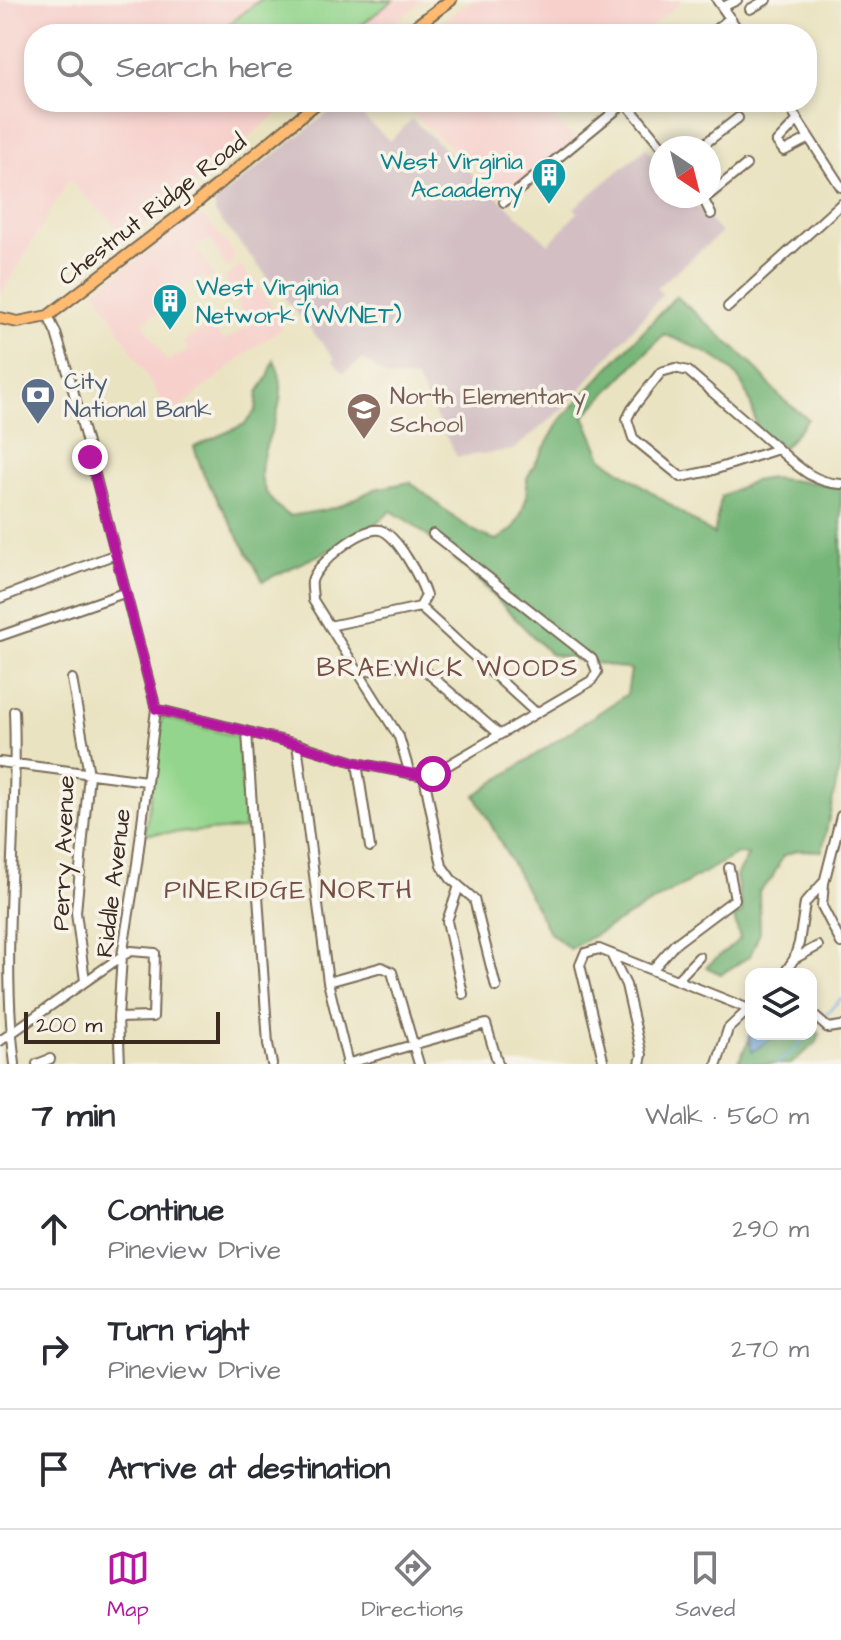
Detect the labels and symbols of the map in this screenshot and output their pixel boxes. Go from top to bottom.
street label: Chestnut Ridge Road [51,126,254,295]
north arrow [649,136,721,208]
place label: West Virginia Acaademy [380,145,523,208]
building icon: West Virginia Acaademy [530,156,568,206]
place label: West Virginia Network (WVNET) [196,271,402,333]
building icon: West Virginia Network (WVNET) [151,282,189,332]
place label: City National Bank [64,365,212,427]
bank icon: City National Bank [19,376,57,426]
place label: North Elementary School [390,380,586,442]
school or university icon: North Elementary School [345,391,383,441]
route end [72,439,108,475]
district label: BRAEWICK WOODS [317,650,579,686]
route start [415,756,451,792]
street label: Perry Avenue [44,775,85,931]
street label: Riddle Avenue [88,807,140,959]
district label: PINERIDGE NORTH [164,872,414,908]
scale bar [24,1008,220,1044]

